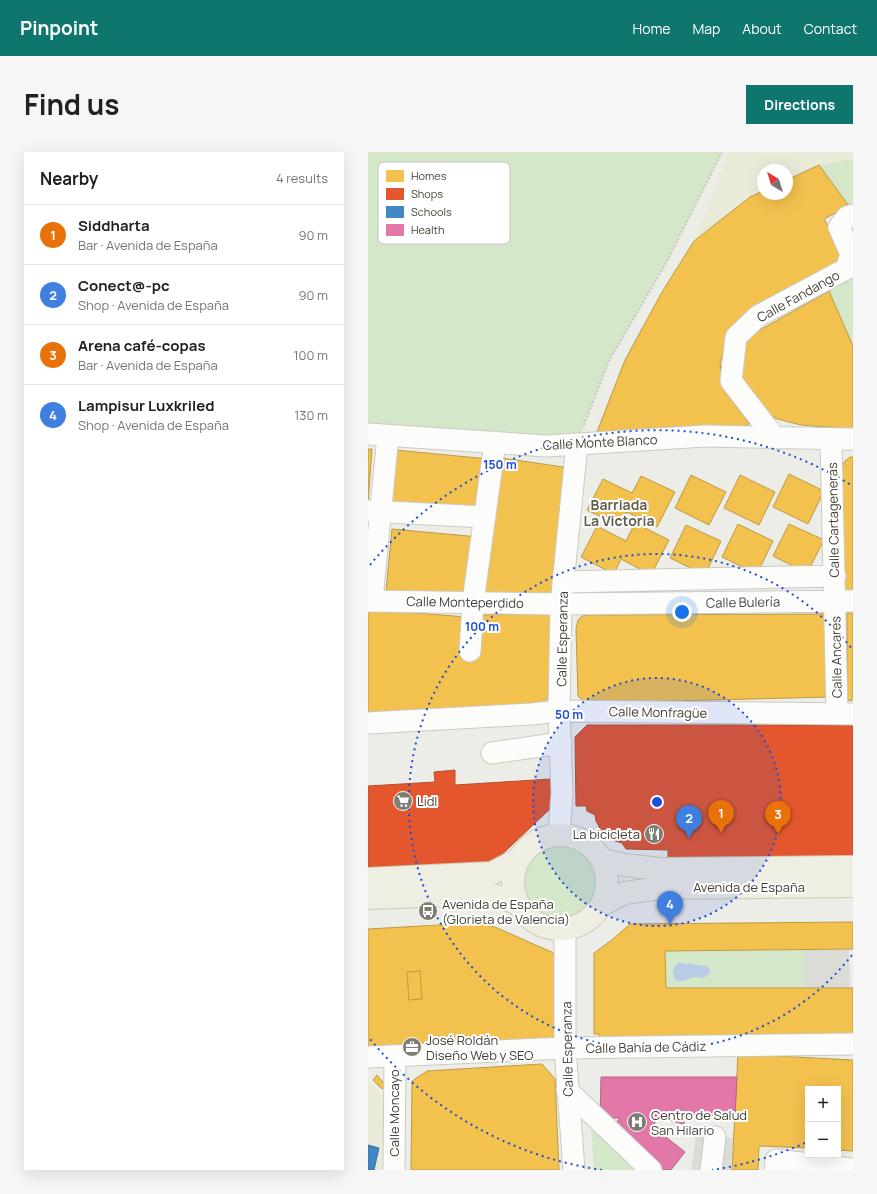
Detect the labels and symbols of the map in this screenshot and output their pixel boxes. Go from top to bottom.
legend [378,162,510,244]
north arrow [757,164,793,200]
text: Homes [411,168,447,183]
text: Shops [411,186,443,201]
text: Schools [411,204,452,219]
text: Health [411,222,444,237]
street label: Calle Fandango [753,266,843,326]
street label: Calle Monte Blanco [542,430,658,454]
text: 150 m [483,456,517,473]
street label: Calle Cartageneras [823,462,843,578]
district label: Barriada La Victoria [584,495,654,530]
street label: Calle Esperanza [552,591,572,687]
street label: Calle Monteperdido [406,592,524,612]
street label: Calle Bulería [706,592,780,612]
your location [672,602,692,622]
street label: Calle Ancares [826,616,846,698]
text: 100 m [465,618,499,635]
street label: Calle Monfragüe [609,702,708,722]
text: 50 m [555,706,583,723]
supermarket icon: Lidl [392,790,414,812]
place label: Lidl [417,792,437,810]
centre of rings [650,795,664,809]
pin: 1 [708,800,734,833]
pin: 3 [765,801,791,834]
pin: 2 [676,805,702,838]
restaurant icon: La bicicleta [643,823,665,845]
place label: La bicicleta [573,825,640,843]
street label: Avenida de España [693,878,805,896]
pin: 4 [657,891,683,924]
place label: Avenida de España (Glorieta de Valencia) [442,895,570,928]
bus stop icon: Avenida de España (Glorieta de Valencia) [417,900,439,922]
street label: Calle Esperanza [557,1001,577,1097]
place label: José Roldán Diseño Web y SEO [426,1031,534,1064]
office icon: José Roldán Diseño Web y SEO [401,1036,423,1058]
street label: Calle Bahía de Cádiz [586,1037,707,1057]
street label: Calle Moncayo [385,1069,403,1157]
place label: Centro de Salud San Hilario [651,1106,747,1139]
hospital icon: Centro de Salud San Hilario [626,1111,648,1133]

